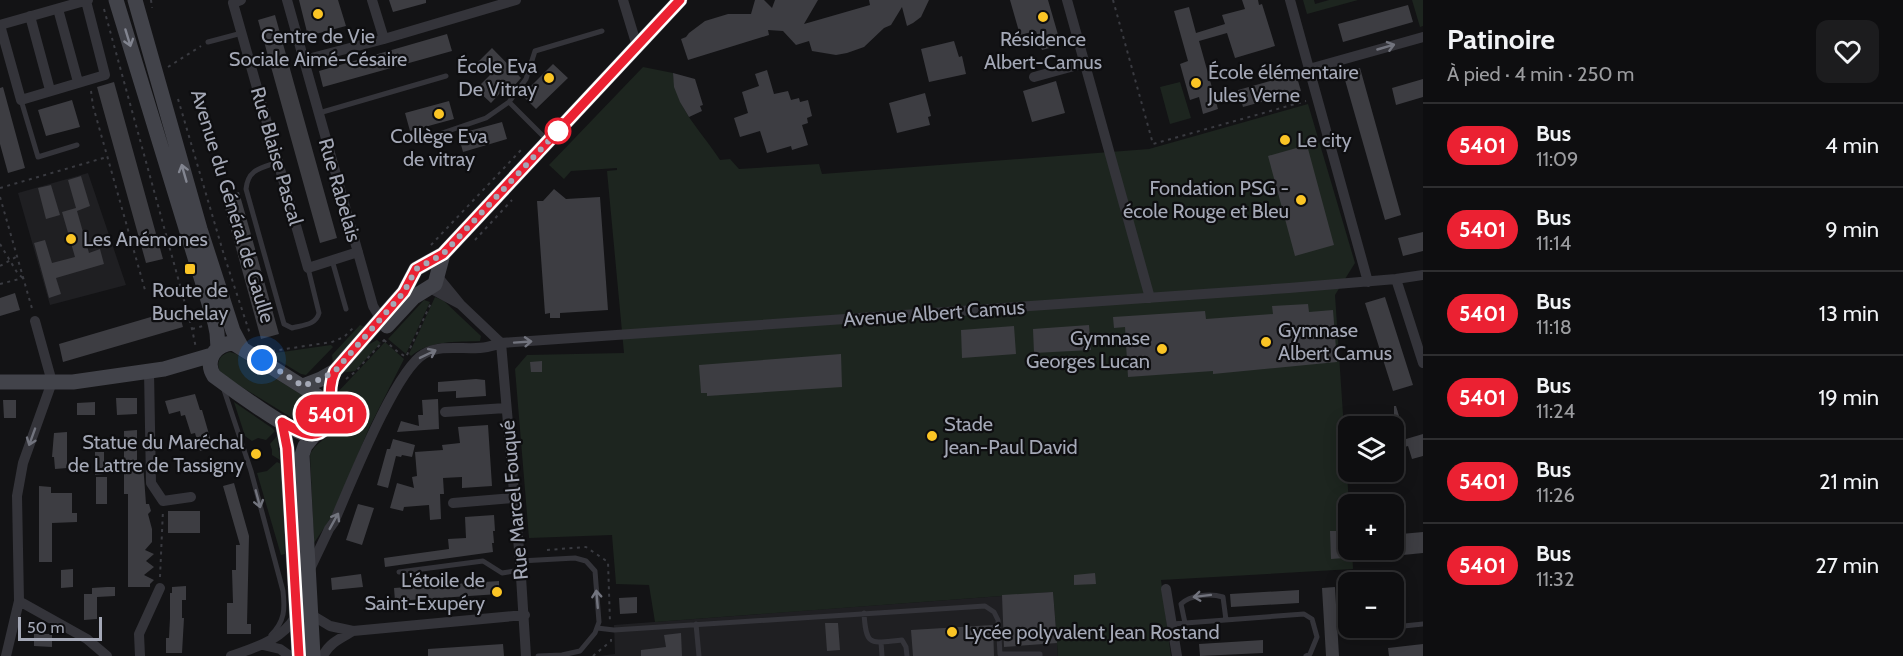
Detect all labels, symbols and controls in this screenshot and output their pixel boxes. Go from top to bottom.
marker: Centre de Vie Sociale Aimé-Césaire [311,7,325,21]
marker: Résidence Albert-Camus [1036,10,1050,24]
button: heart [1816,20,1879,83]
text: Patinoire [1447,22,1555,56]
place label: Centre de Vie Sociale Aimé-Césaire [229,24,407,71]
place label: Résidence Albert-Camus [984,27,1102,74]
one-way arrow [123,28,134,47]
one-way arrow [1376,41,1395,53]
place label: École Eva De Vitray [457,54,537,101]
place label: École élémentaire Jules Verne [1207,60,1359,107]
text: À pied · 4 min · 250 m [1447,62,1634,86]
marker: École Eva De Vitray [542,71,556,85]
marker: École élémentaire Jules Verne [1189,76,1203,90]
street label: Rue Blaise Pascal [246,84,308,228]
street label: Avenue du Général de Gaulle [186,86,280,326]
marker: Collège Eva de vitray [432,107,446,121]
unlabelled marker [545,118,571,144]
text: Bus [1536,120,1571,147]
place label: Collège Eva de vitray [390,124,488,171]
place label: Le city [1297,128,1352,152]
text: 4 min [1825,132,1879,159]
marker: Le city [1278,133,1292,147]
text: 5401 [1459,133,1506,158]
street label: Rue Rabelais [314,135,366,245]
text: 11:09 [1536,147,1578,171]
one-way arrow [177,164,189,183]
place label: Fondation PSG - école Rouge et Bleu [1123,176,1289,223]
marker: Fondation PSG - école Rouge et Bleu [1294,193,1308,207]
text: Bus [1536,204,1571,231]
text: 9 min [1825,216,1879,243]
text: 5401 [1459,217,1506,242]
place label: Les Anémones [83,227,208,251]
text: 11:14 [1536,231,1571,255]
marker: Les Anémones [64,232,78,246]
marker: Route de Buchelay [183,262,197,276]
place label: Route de Buchelay [152,278,228,325]
text: Bus [1536,288,1571,315]
street label: Avenue Albert Camus [842,295,1026,331]
text: 13 min [1819,300,1879,327]
text: 5401 [1459,301,1506,326]
text: 11:18 [1536,315,1572,339]
place label: Gymnase Albert Camus [1278,318,1392,365]
place label: Gymnase Georges Lucan [1026,326,1150,373]
marker: Gymnase Albert Camus [1259,335,1273,349]
one-way arrow [513,336,533,347]
marker: Gymnase Georges Lucan [1155,342,1169,356]
your location [247,345,277,375]
one-way arrow [418,348,436,360]
text: Bus [1536,372,1571,399]
text: 19 min [1818,384,1879,411]
text: 5401 [1459,385,1506,410]
line badge: 5401 [289,394,373,434]
text: 11:24 [1536,399,1575,423]
text: 5401 [308,402,354,427]
place label: Stade Jean-Paul David [943,412,1078,459]
map controls [1338,416,1404,638]
button: layers [1338,416,1404,482]
street label: Rue Marcel Fouqué [495,419,533,581]
one-way arrow [26,427,37,446]
marker: Stade Jean-Paul David [925,429,939,443]
place label: Statue du Maréchal de Lattre de Tassigny [68,430,244,477]
marker: Statue du Maréchal de Lattre de Tassigny [249,447,263,461]
text: Bus [1536,456,1571,483]
text: 21 min [1819,468,1879,495]
text: 5401 [1459,469,1506,494]
text: 11:26 [1536,483,1575,507]
one-way arrow [253,489,265,508]
button: + [1338,494,1404,560]
one-way arrow [328,513,340,530]
text: Bus [1536,540,1571,567]
text: 27 min [1815,552,1879,579]
text: 5401 [1459,553,1506,578]
text: 11:32 [1536,567,1574,591]
place label: L'étoile de Saint-Exupéry [364,568,485,615]
button: − [1338,572,1404,638]
marker: L'étoile de Saint-Exupéry [490,585,504,599]
one-way arrow [591,590,602,610]
one-way arrow [1193,591,1213,602]
scale bar [18,614,102,642]
text: 50 m [27,618,64,637]
place label: Lycée polyvalent Jean Rostand [964,620,1220,644]
marker: Lycée polyvalent Jean Rostand [945,625,959,639]

